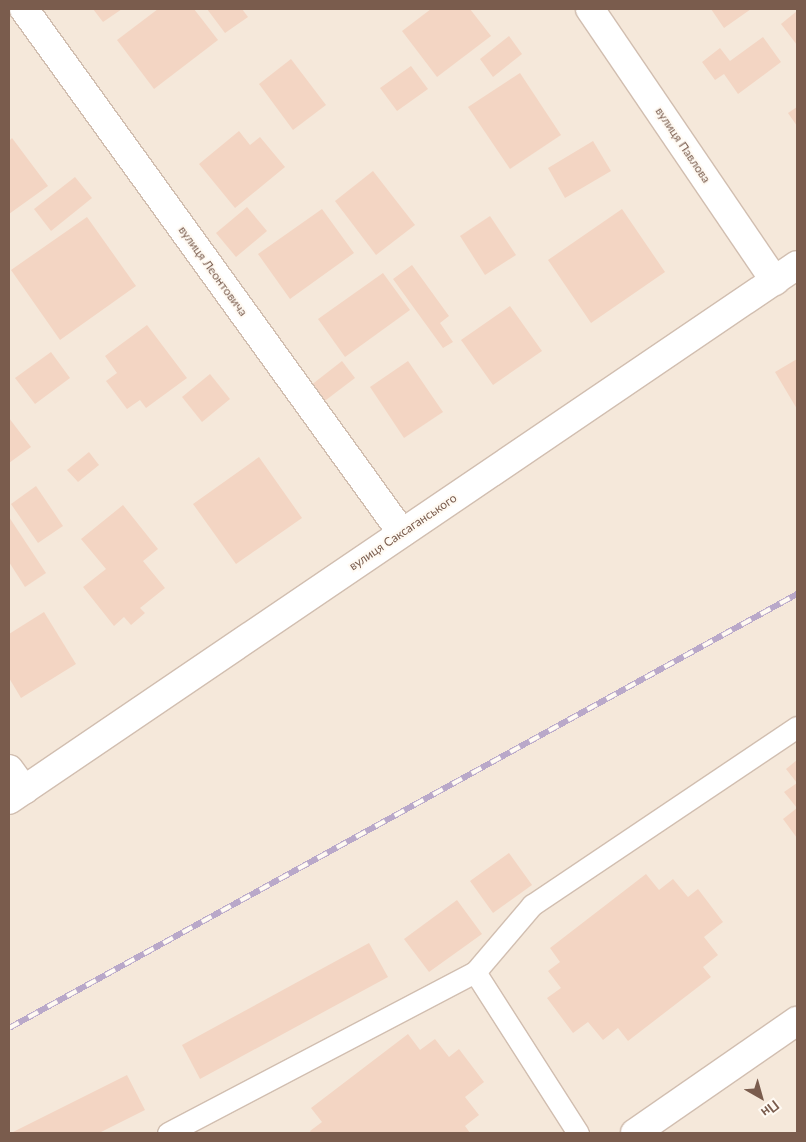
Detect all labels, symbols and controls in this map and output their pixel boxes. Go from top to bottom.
street label: вулиця Павлова [652,105,714,185]
street label: вулиця Леонтовича [176,223,250,319]
street label: вулиця Саксаганського [347,491,459,573]
north arrow [736,1072,786,1122]
text: Пн [758,1097,783,1122]

